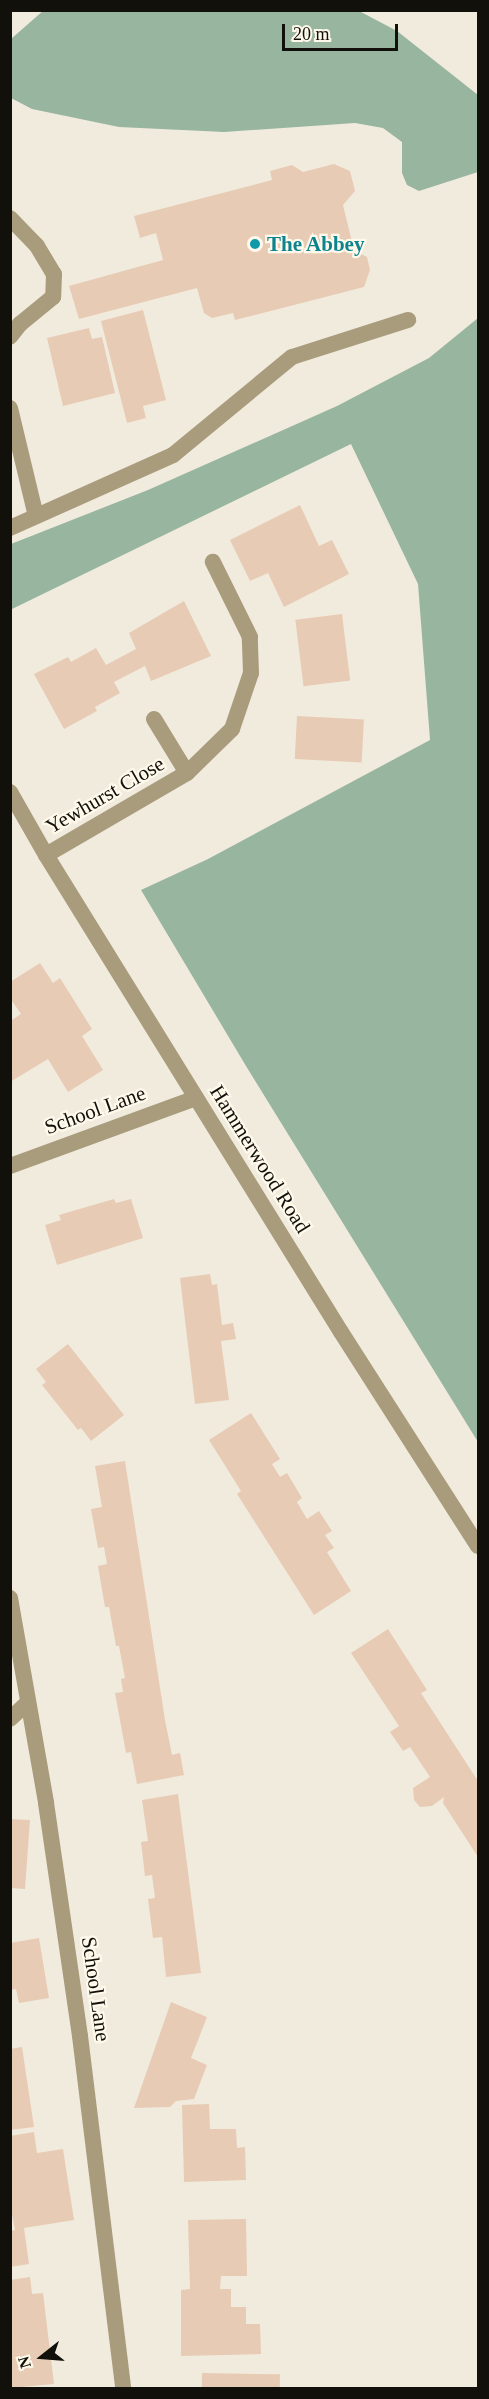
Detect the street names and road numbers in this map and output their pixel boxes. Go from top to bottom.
street label: Yewhurst Close [41,751,169,839]
street label: School Lane [41,1080,149,1140]
street label: Hammerwood Road [204,1080,316,1238]
street label: School Lane [76,1935,116,2043]

